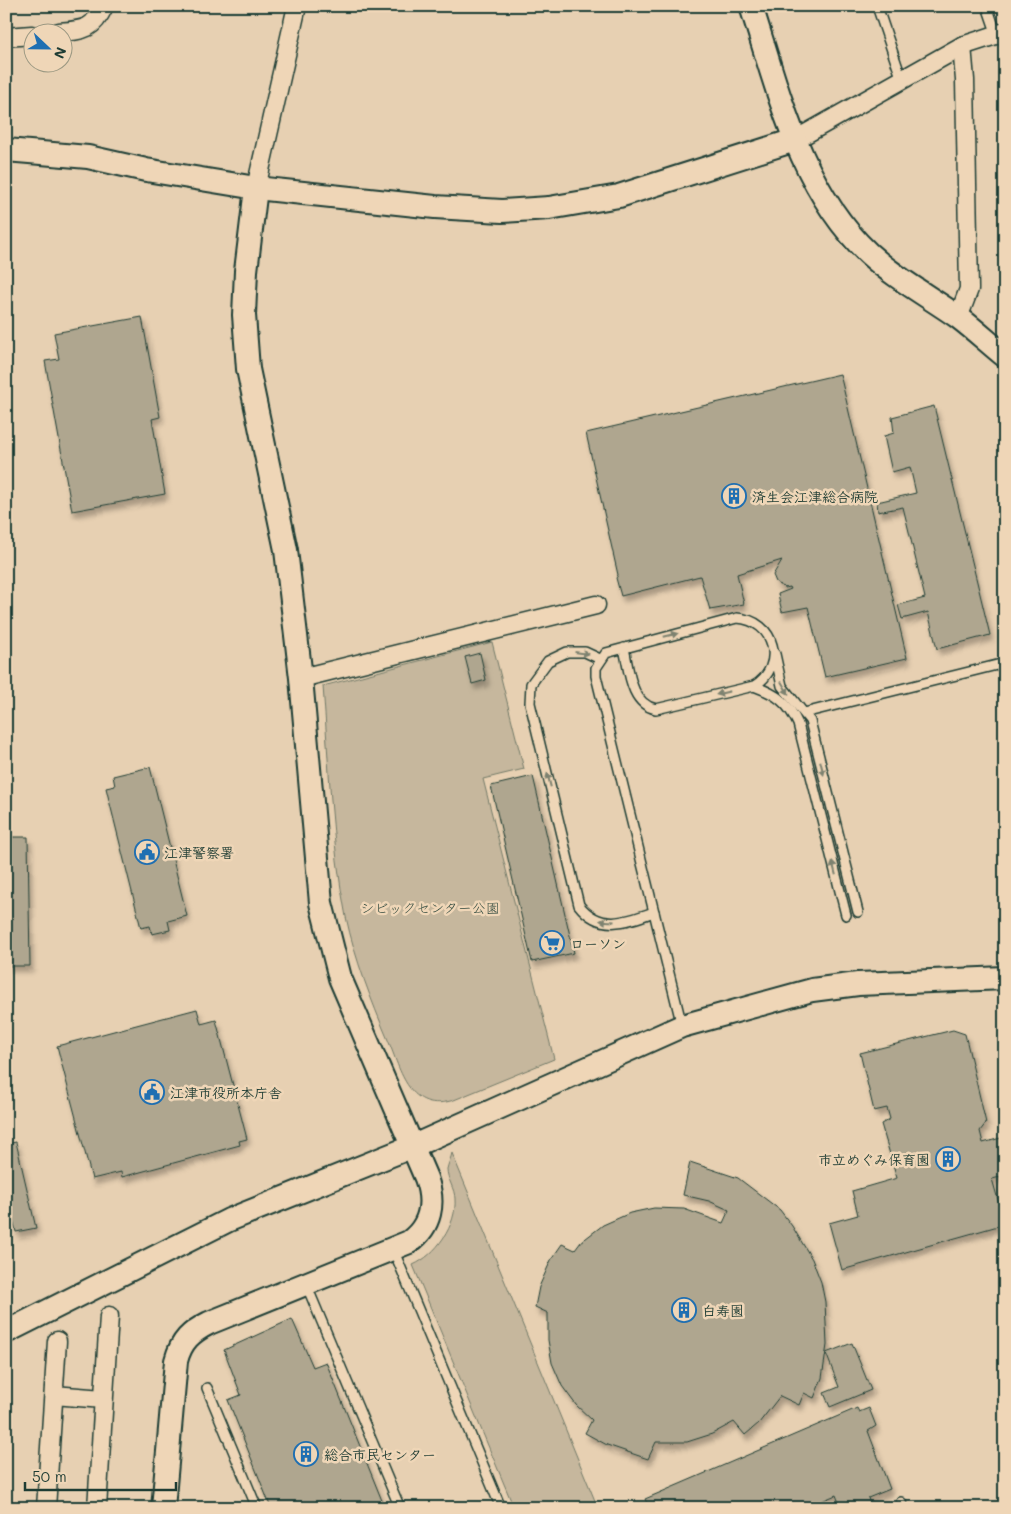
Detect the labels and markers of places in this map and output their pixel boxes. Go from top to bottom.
building icon: 済生会江津総合病院 [721,483,747,509]
place label: 済生会江津総合病院 [752,487,878,506]
public building icon: 江津警察署 [134,839,160,865]
place label: 江津警察署 [164,843,234,862]
supermarket icon: ローソン [539,930,565,956]
place label: ローソン [570,934,626,953]
public building icon: 江津市役所本庁舎 [139,1079,165,1105]
place label: 江津市役所本庁舎 [170,1083,282,1102]
building icon: 市立めぐみ保育園 [935,1146,961,1172]
place label: 市立めぐみ保育園 [818,1150,930,1169]
building icon: 白寿園 [671,1297,697,1323]
place label: 白寿園 [702,1301,744,1320]
building icon: 総合市民センター [293,1441,319,1467]
place label: 総合市民センター [324,1445,436,1464]

